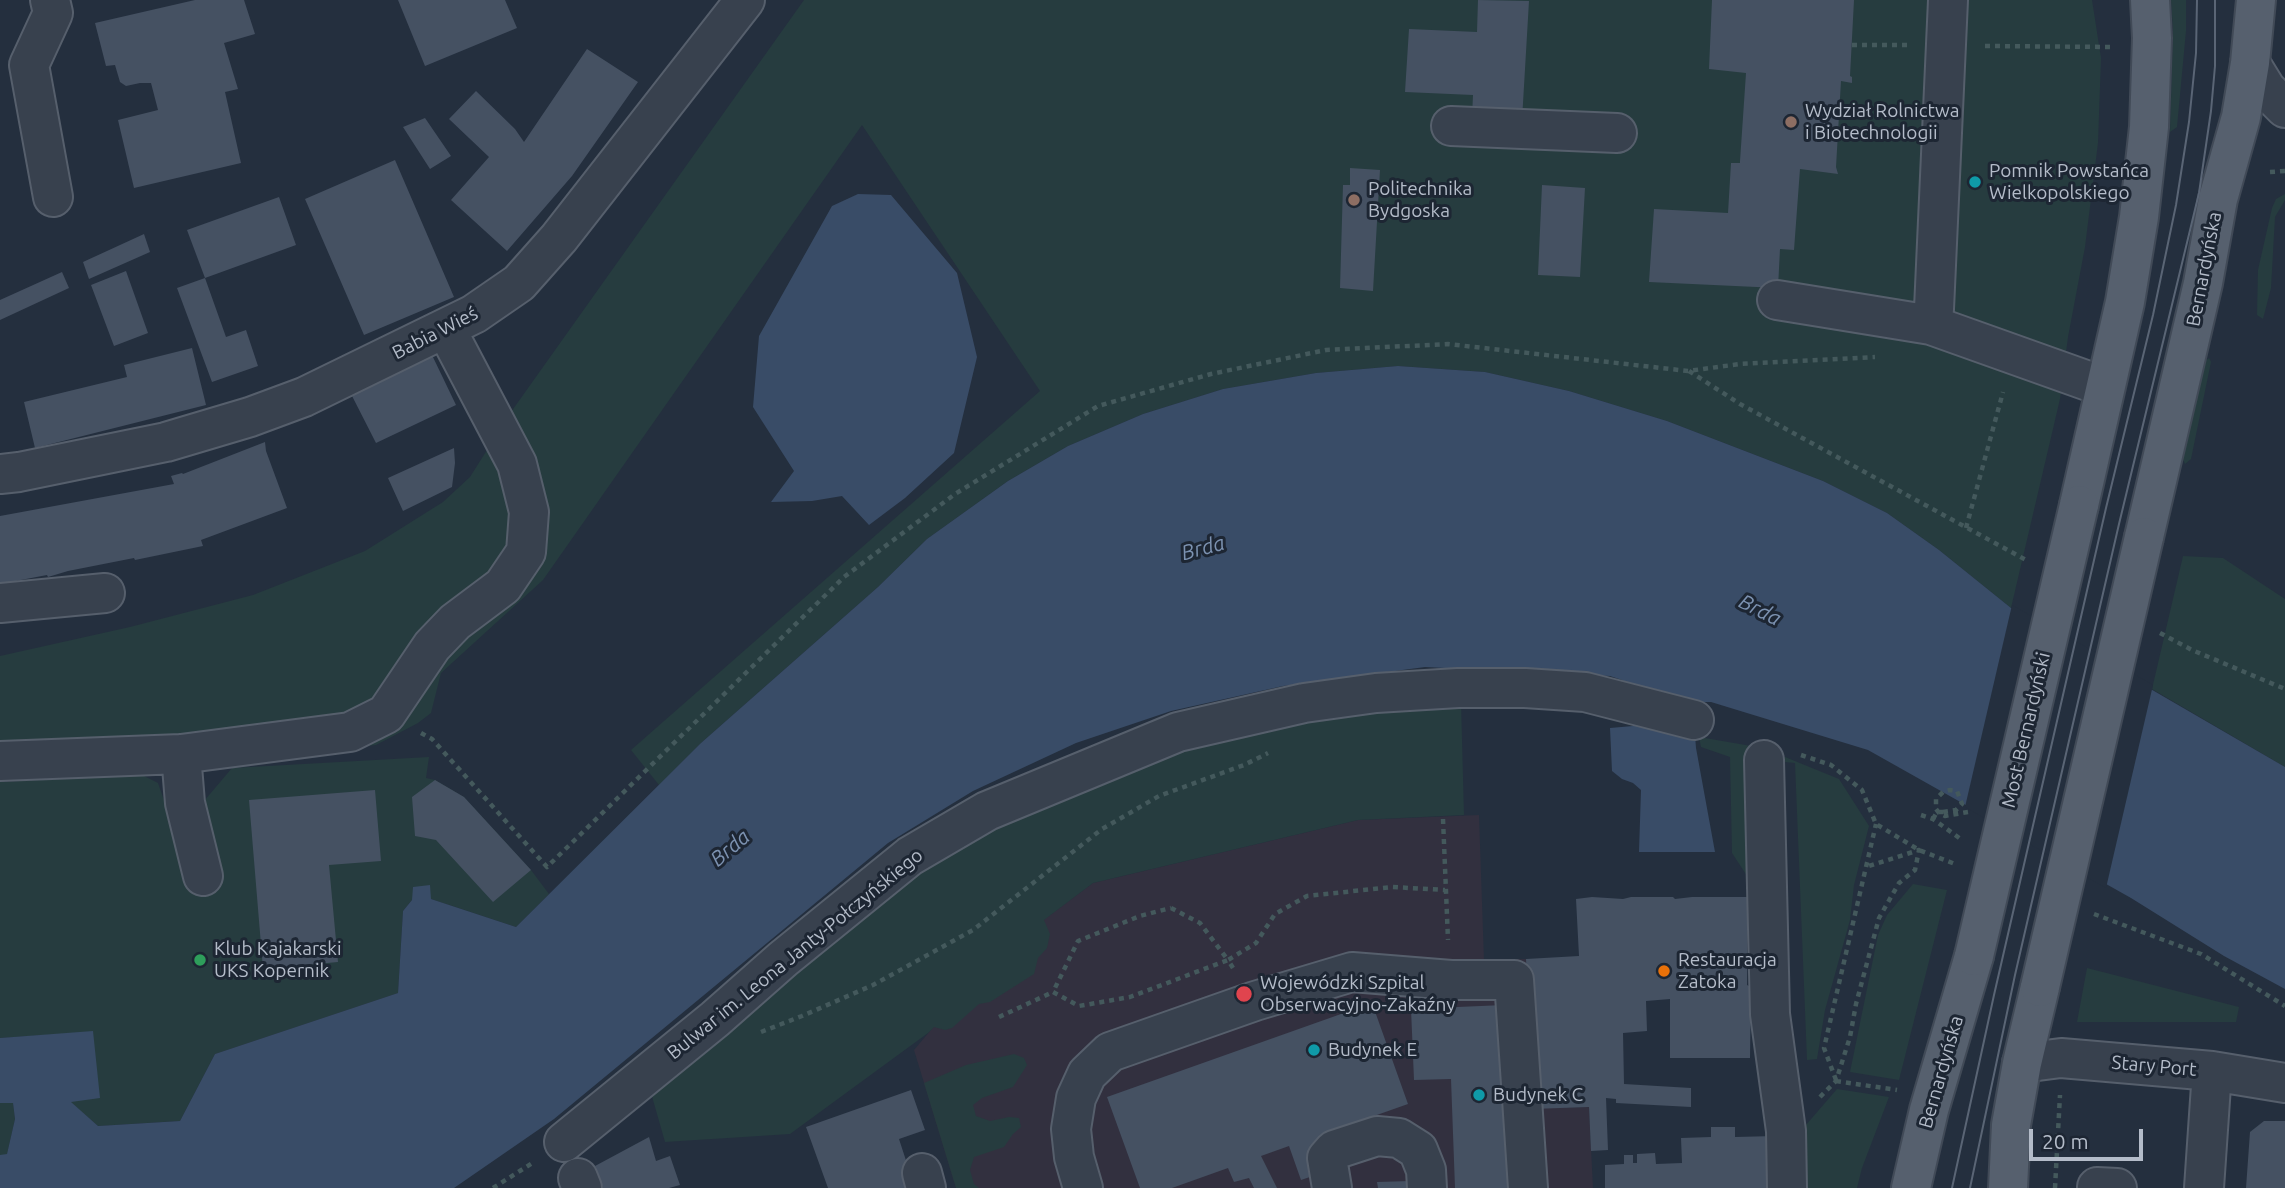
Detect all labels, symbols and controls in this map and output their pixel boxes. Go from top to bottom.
place label: Wydział Rolnictwa i Biotechnologii [1805,100,1960,144]
marker: Wydział Rolnictwa i Biotechnologii [1783,114,1799,130]
place label: Pomnik Powstańca Wielkopolskiego [1989,160,2149,204]
marker: Pomnik Powstańca Wielkopolskiego [1967,174,1983,190]
place label: Politechnika Bydgoska [1368,178,1472,222]
marker: Politechnika Bydgoska [1346,192,1362,208]
street label: Bernardyńska [2182,210,2226,328]
street label: Babia Wieś [388,302,482,364]
water label: Brda [1179,530,1227,566]
water label: Brda [1735,589,1785,631]
street label: Most Bernardyński [1997,650,2055,810]
water label: Brda [705,824,755,872]
street label: Bulwar im. Leona Janty-Połczyńskiego [663,844,927,1064]
place label: Klub Kajakarski UKS Kopernik [214,938,342,982]
place label: Restauracja Zatoka [1678,949,1777,993]
marker: Klub Kajakarski UKS Kopernik [192,952,208,968]
marker: Restauracja Zatoka [1656,963,1672,979]
place label: Wojewódzki Szpital Obserwacyjno-Zakaźny [1260,972,1455,1016]
marker: Wojewódzki Szpital Obserwacyjno-Zakaźny [1234,984,1254,1004]
street label: Bernardyńska [1914,1013,1968,1131]
place label: Budynek E [1328,1039,1417,1061]
marker: Budynek E [1306,1042,1322,1058]
street label: Stary Port [2111,1051,2197,1081]
place label: Budynek C [1493,1084,1583,1106]
marker: Budynek C [1471,1087,1487,1103]
scale bar [2033,1114,2147,1158]
text: 20 m [2042,1129,2089,1153]

